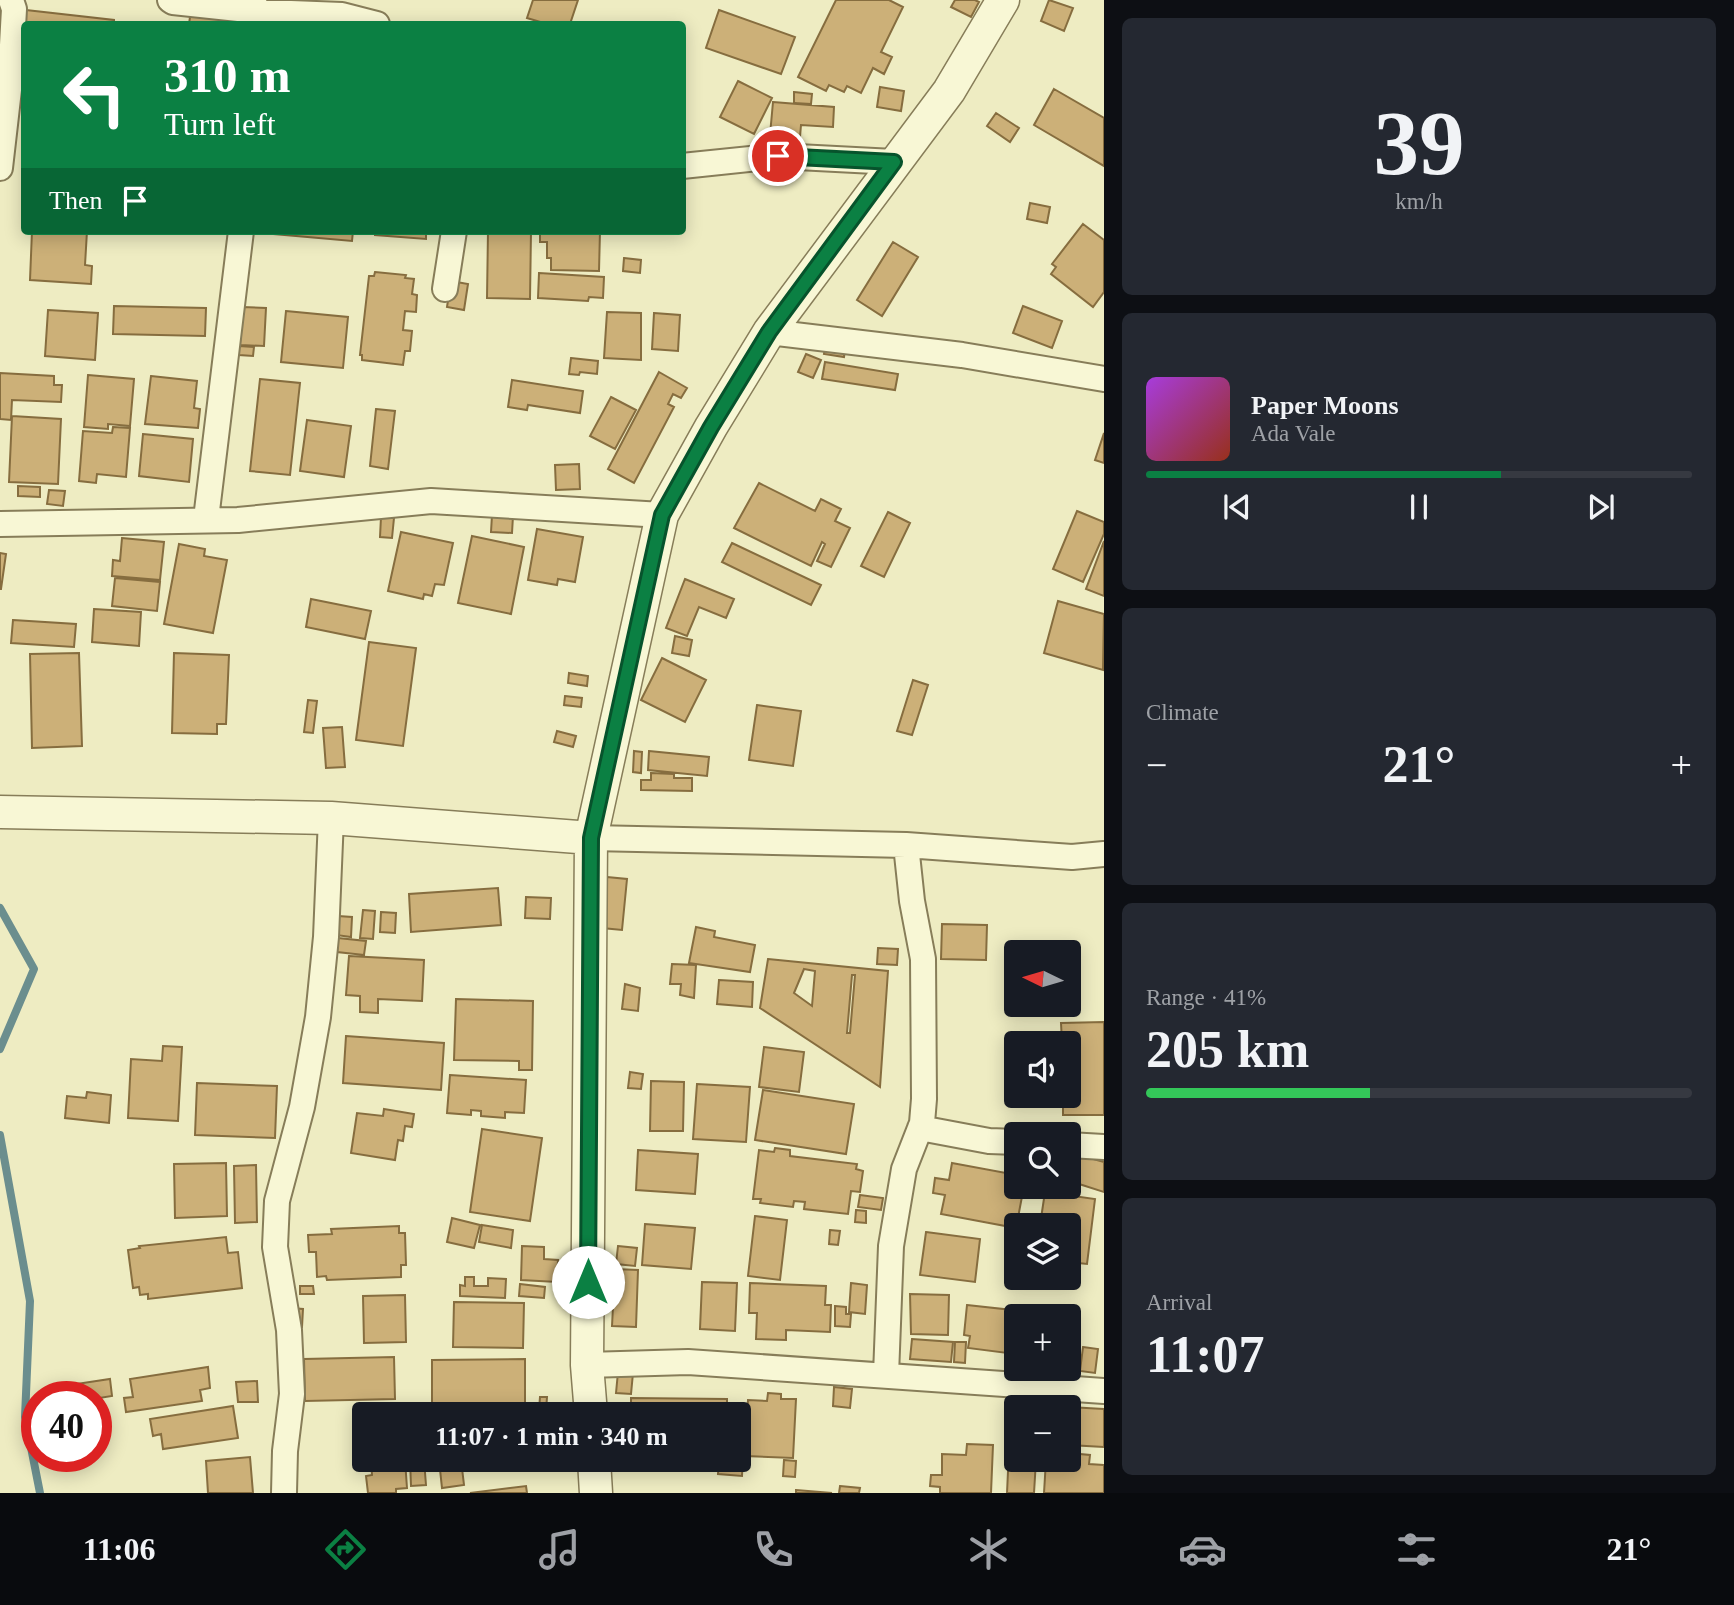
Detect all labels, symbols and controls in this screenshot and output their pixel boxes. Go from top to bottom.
text: 310 m [164,48,291,103]
icon: left [49,49,140,140]
text: 39 [1374,93,1465,194]
text: Turn left [164,106,276,142]
pin [748,126,808,186]
icon: arrive [759,137,797,175]
icon: arrive [116,182,154,220]
text: Then [49,186,102,215]
text: km/h [1395,189,1443,214]
text: Paper Moons [1251,391,1399,420]
text: Ada Vale [1251,421,1336,446]
icon: previous [1218,488,1256,526]
icon: pause [1400,488,1438,526]
icon: next [1582,488,1620,526]
text: Climate [1146,700,1219,725]
text: 21° [1383,736,1455,793]
text: − [1146,744,1167,786]
text: + [1671,744,1692,786]
north arrow [1004,940,1082,1017]
map controls [1004,940,1081,1472]
text: Range · 41% [1146,985,1266,1010]
text: 205 km [1146,1021,1309,1078]
button: sound [1004,1031,1081,1108]
button: search [1004,1122,1081,1199]
button: layers [1004,1213,1081,1290]
position arrow [551,1245,625,1319]
text: Arrival [1146,1290,1212,1315]
button: + [1004,1304,1081,1381]
text: 11:07 [1146,1326,1264,1383]
speed limit sign: 40 [21,1381,112,1472]
button: − [1004,1395,1081,1472]
text: 11:07 · 1 min · 340 m [435,1422,668,1451]
icon: directions [321,1525,370,1574]
icon: music [535,1525,584,1574]
icon: phone [749,1525,798,1574]
icon: climate [964,1525,1013,1574]
icon: car [1178,1525,1227,1574]
icon: filters [1392,1525,1441,1574]
text: 11:06 [83,1531,156,1567]
text: 21° [1607,1531,1651,1567]

